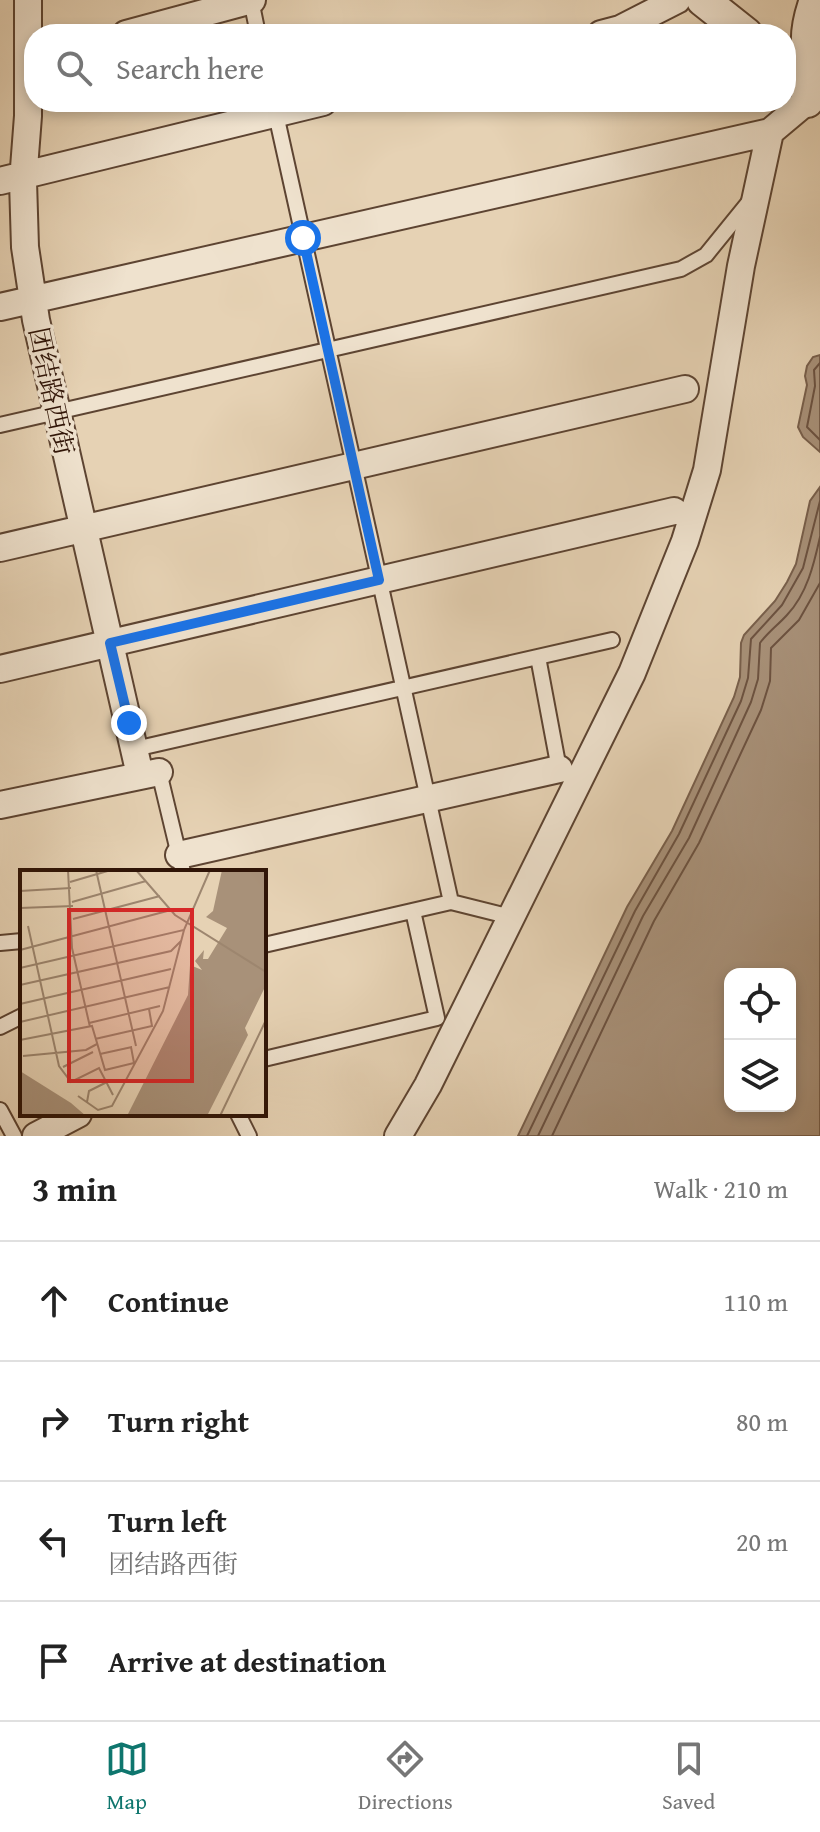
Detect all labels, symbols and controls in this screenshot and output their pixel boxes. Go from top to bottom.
search box [24,24,796,112]
icon: search [52,46,96,90]
text: Search here [116,46,264,90]
route start [285,220,321,256]
street label: 团结路西街 [19,323,85,459]
route end [111,705,147,741]
inset map [20,870,266,1116]
map controls [724,968,796,1112]
button: locate [724,968,796,1040]
button: layers [724,1040,796,1112]
text: 3 min [32,1164,117,1213]
text: Walk · 210 m [654,1169,788,1208]
icon: ahead [32,1279,76,1323]
text: Continue [108,1279,229,1323]
text: 110 m [723,1282,788,1321]
icon: right [32,1399,76,1443]
text: Turn right [108,1399,249,1443]
text: 80 m [736,1402,788,1441]
text: Turn left [108,1499,227,1543]
icon: left [32,1519,76,1563]
text: 20 m [736,1522,788,1561]
text: 团结路西街 [108,1544,238,1583]
icon: arrive [32,1639,76,1683]
text: Arrive at destination [108,1639,386,1683]
tab: Map [105,1737,149,1817]
tab: Directions [358,1737,453,1817]
tab: Saved [662,1737,715,1817]

